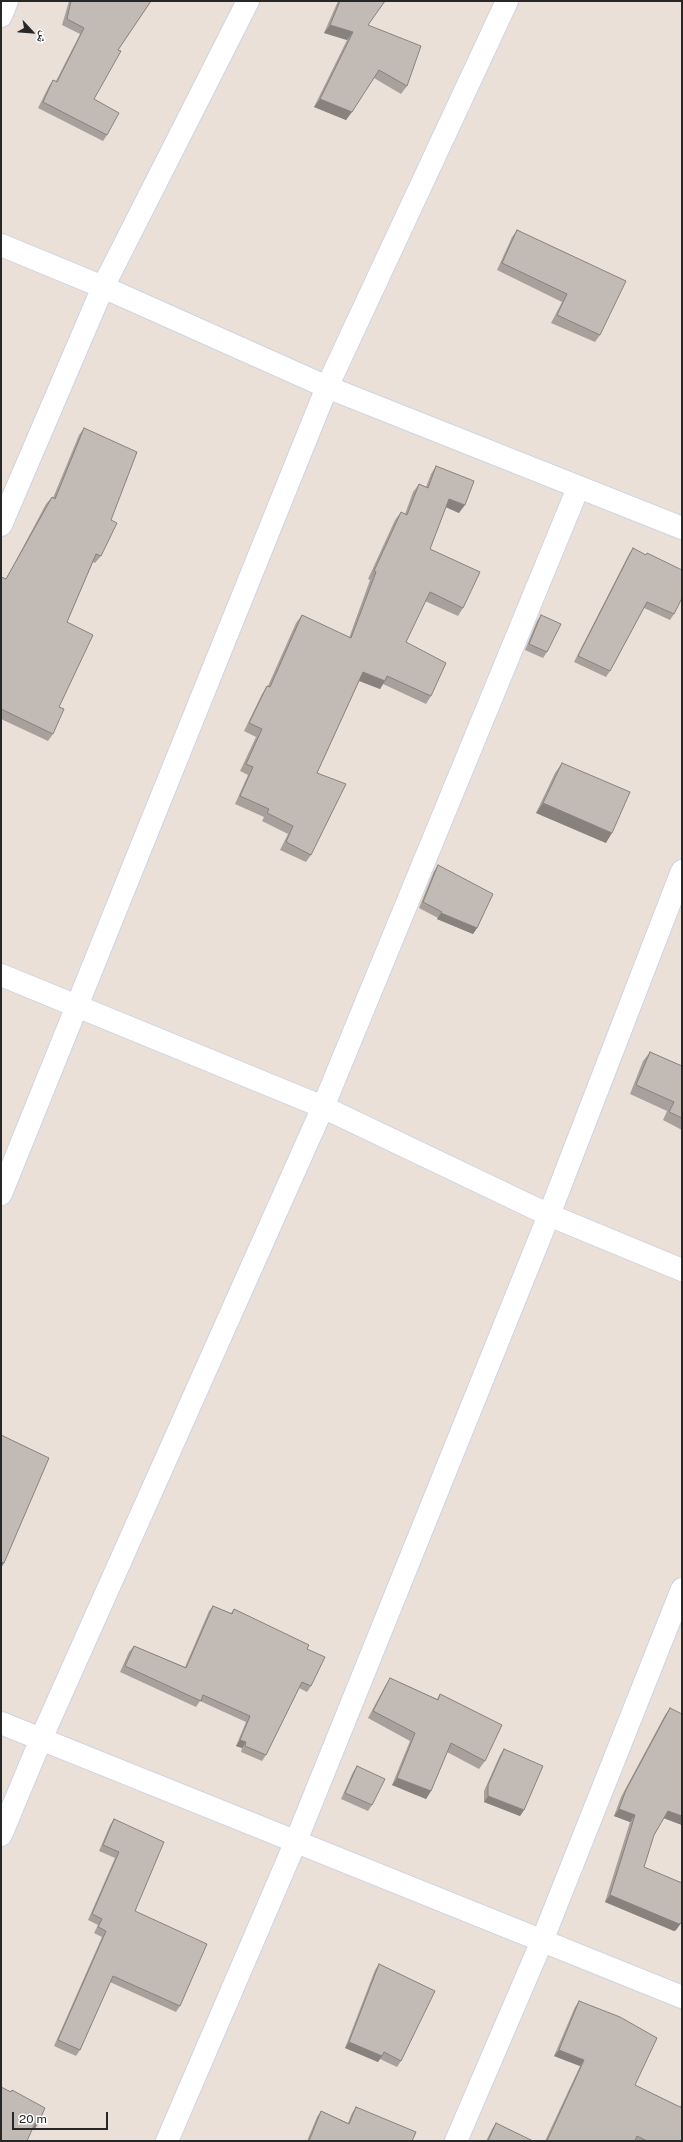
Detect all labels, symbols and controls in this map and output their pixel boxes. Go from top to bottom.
north arrow [12,12,52,52]
text: ش [35,29,51,45]
scale bar [14,2104,110,2130]
text: 20 m [19,2112,47,2126]

